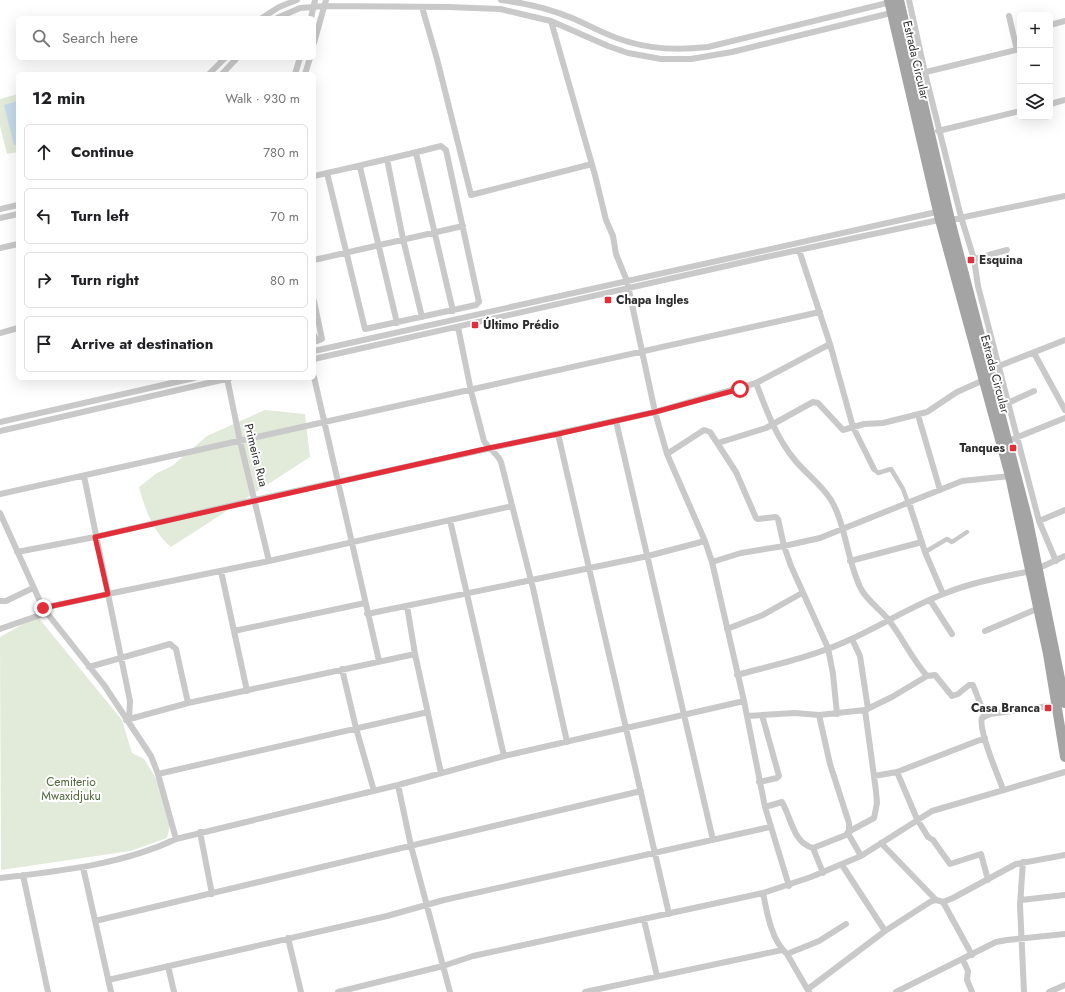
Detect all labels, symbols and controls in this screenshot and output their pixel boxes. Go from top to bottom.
map controls [1017,12,1053,120]
button: + [1017,12,1053,48]
search box [16,16,316,60]
street label: Estrada Circular [898,19,934,102]
icon: search [30,27,52,49]
text: Search here [62,27,138,49]
button: − [1017,48,1053,84]
button: layers [1017,84,1053,120]
text: 12 min [32,86,85,110]
text: Walk · 930 m [225,89,300,108]
icon: ahead [33,141,55,163]
text: Continue [71,141,134,163]
text: 780 m [263,143,299,162]
icon: left [33,205,55,227]
text: Turn left [71,205,129,227]
text: 70 m [270,207,299,226]
place label: Esquina [979,251,1023,269]
marker: Esquina [966,255,976,265]
icon: right [33,269,55,291]
text: Turn right [71,269,139,291]
text: 80 m [270,271,299,290]
place label: Chapa Ingles [616,291,689,309]
marker: Chapa Ingles [603,295,613,305]
place label: Último Prédio [483,316,559,334]
marker: Último Prédio [470,320,480,330]
icon: arrive [33,333,55,355]
text: Arrive at destination [71,333,213,355]
street label: Estrada Circular [976,333,1014,416]
route start [731,380,749,398]
street label: Primeira Rua [239,422,273,489]
place label: Tanques [959,439,1006,457]
marker: Tanques [1008,443,1018,453]
route end [34,599,52,617]
place label: Casa Branca [971,699,1040,717]
marker: Casa Branca [1043,703,1053,713]
park label: Cemiterio Mwaxidjuku [41,773,101,805]

